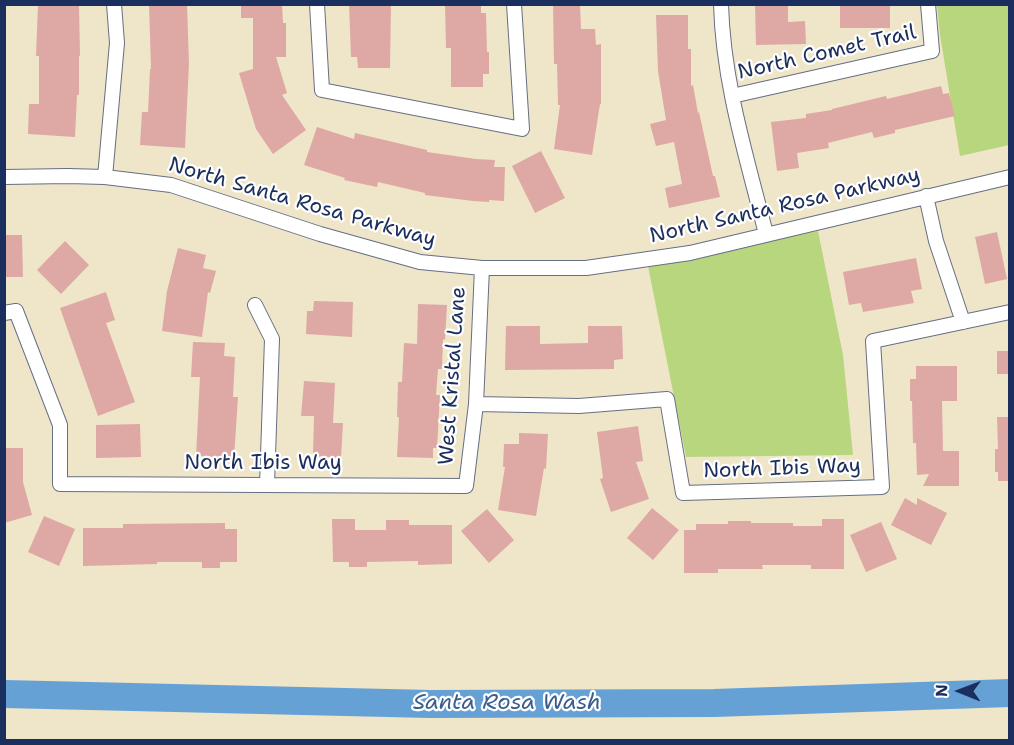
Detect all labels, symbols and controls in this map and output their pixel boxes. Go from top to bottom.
street label: North Comet Trail [735,20,919,86]
street label: North Santa Rosa Parkway [165,153,439,253]
street label: North Santa Rosa Parkway [647,163,923,249]
street label: West Kristal Lane [434,286,472,466]
street label: North Ibis Way [184,451,342,477]
street label: North Ibis Way [703,454,861,484]
north arrow [930,661,990,721]
text: N [931,684,952,697]
water label: Santa Rosa Wash [413,690,601,716]

